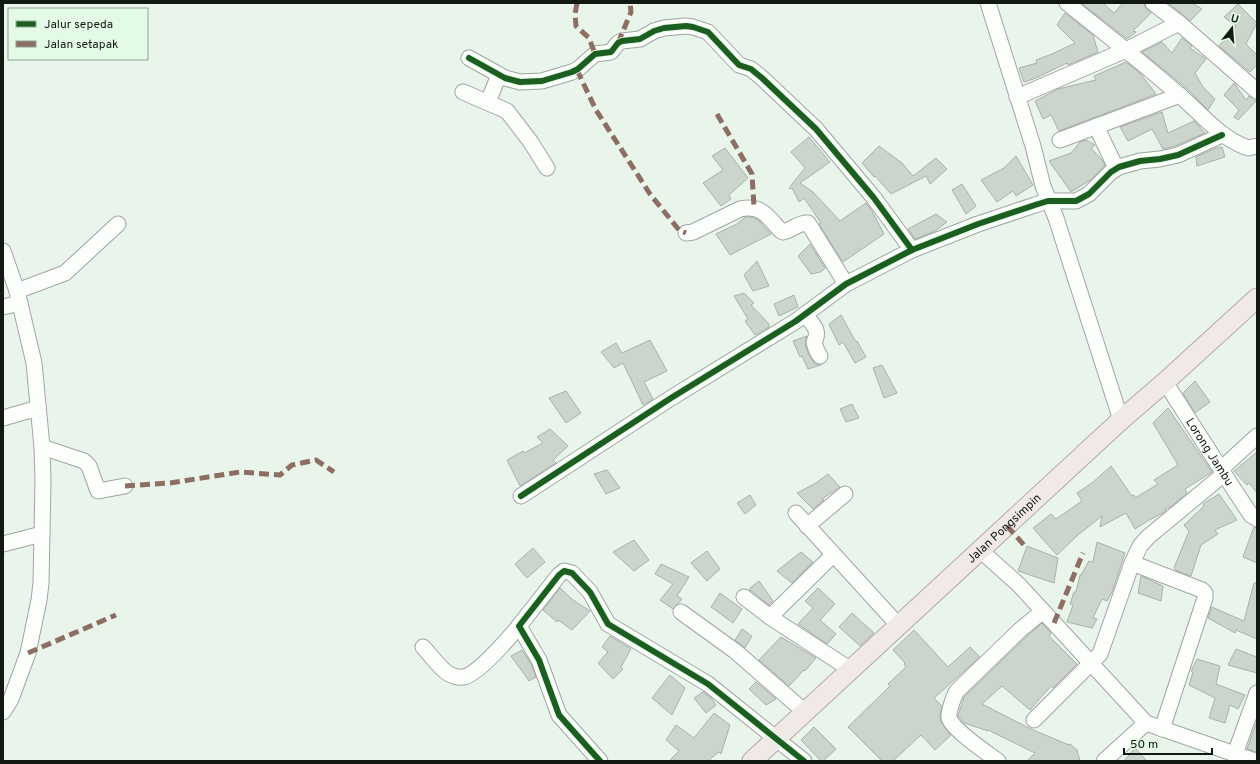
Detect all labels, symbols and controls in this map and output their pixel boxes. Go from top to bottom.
legend [8,8,148,60]
north arrow [1212,8,1252,48]
text: U [1229,12,1240,27]
text: Jalur sepeda [44,17,113,33]
text: Jalan setapak [44,37,118,53]
street label: Lorong Jambu [1181,415,1237,489]
street label: Jalan Pongsimpin [964,491,1045,567]
scale bar [1124,730,1212,756]
text: 50 m [1130,737,1158,753]

